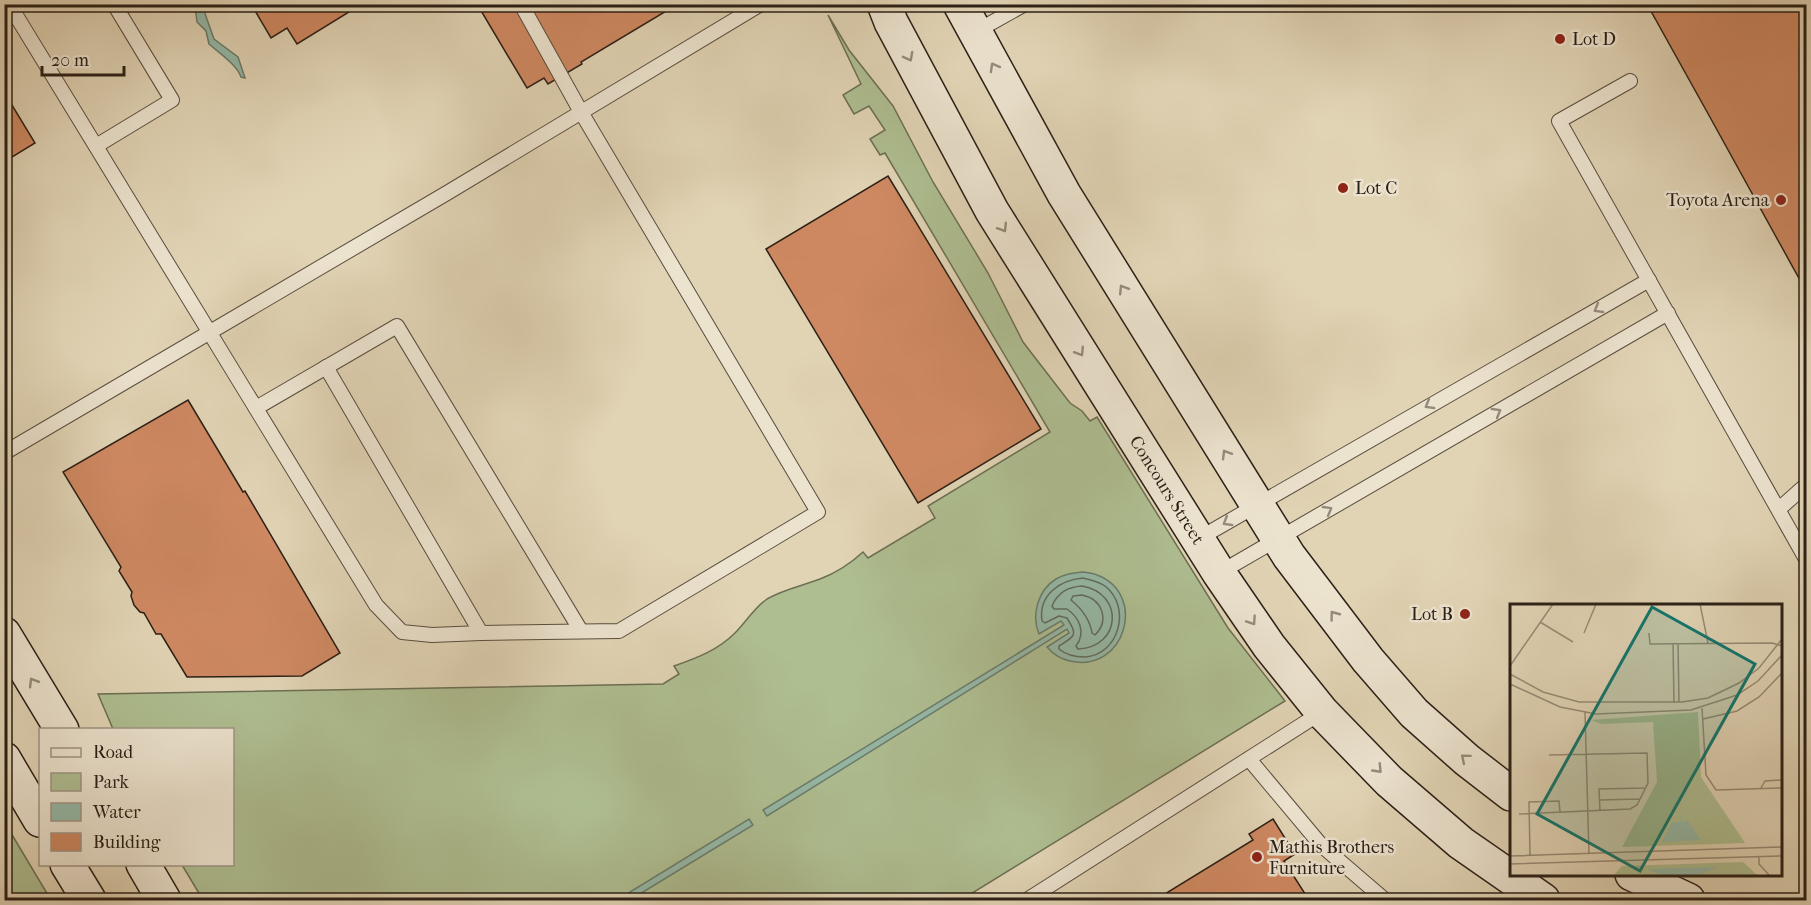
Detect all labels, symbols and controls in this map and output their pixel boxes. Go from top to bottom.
place label: Lot D [1572,29,1616,50]
marker: Lot D [1553,32,1567,46]
scale bar [42,39,124,77]
text: 20 m [51,50,89,71]
one-way arrow [902,51,913,61]
one-way arrow [990,63,1001,74]
place label: Lot C [1355,178,1397,199]
marker: Lot C [1336,181,1350,195]
place label: Toyota Arena [1666,190,1770,211]
marker: Toyota Arena [1774,193,1788,207]
one-way arrow [995,222,1007,232]
one-way arrow [1119,284,1130,295]
one-way arrow [1594,301,1604,313]
one-way arrow [1073,345,1084,356]
one-way arrow [1425,398,1435,410]
one-way arrow [1491,408,1501,419]
street label: Concours Street [1125,432,1209,549]
one-way arrow [1221,450,1233,460]
one-way arrow [1322,506,1332,517]
one-way arrow [1223,514,1233,526]
place label: Lot B [1411,604,1453,625]
inset map [1510,604,1781,875]
marker: Lot B [1458,607,1472,621]
one-way arrow [1330,610,1341,621]
one-way arrow [1244,615,1256,625]
one-way arrow [29,678,41,688]
legend [39,728,234,866]
text: Road [93,742,133,763]
one-way arrow [1461,754,1472,765]
one-way arrow [1371,763,1382,773]
text: Park [93,772,130,793]
text: Water [92,802,141,823]
text: Building [93,832,161,853]
place label: Mathis Brothers Furniture [1269,837,1394,879]
marker: Mathis Brothers Furniture [1250,850,1264,864]

